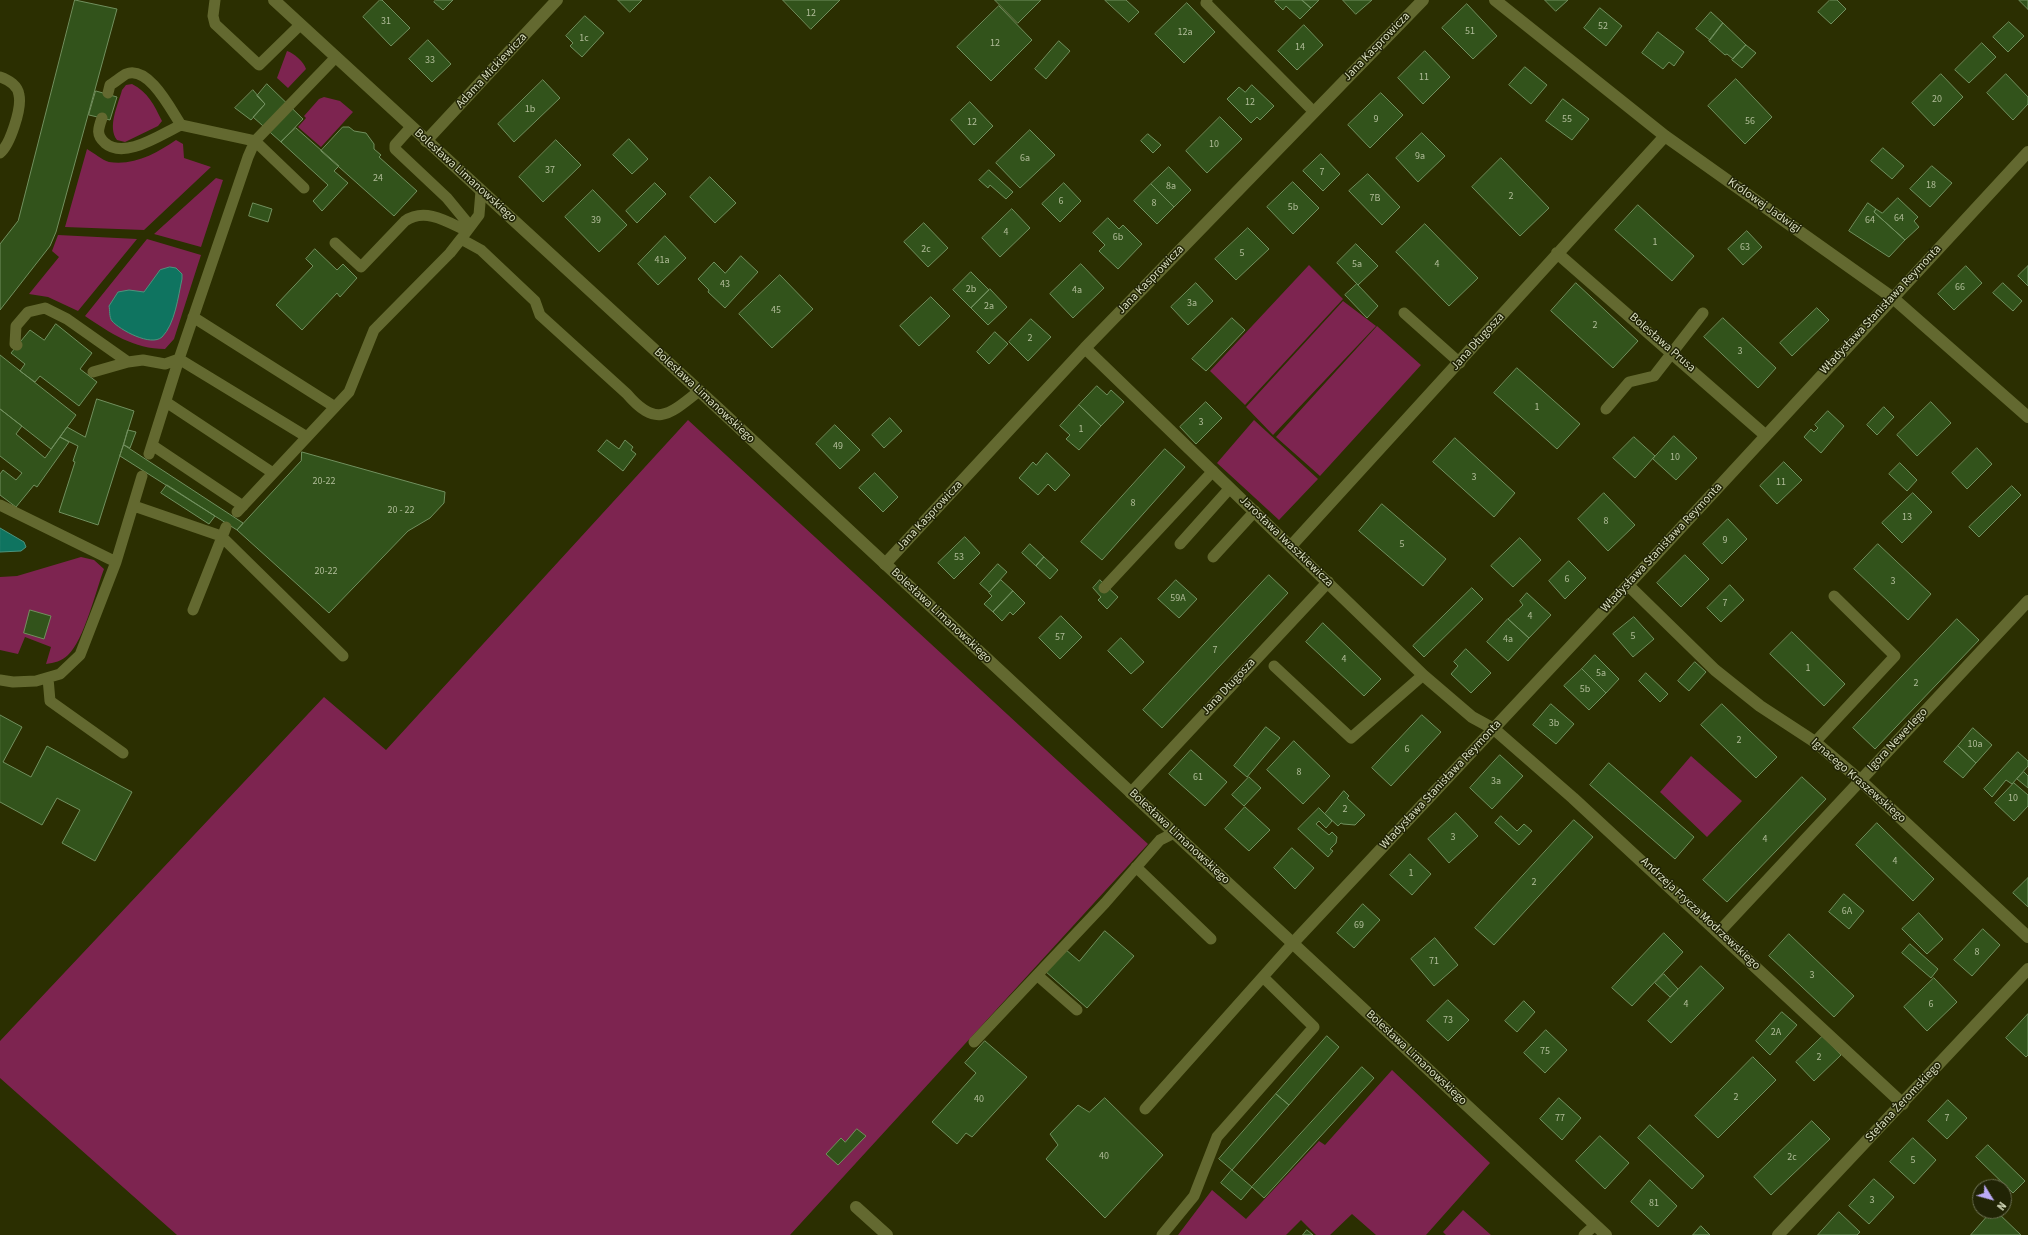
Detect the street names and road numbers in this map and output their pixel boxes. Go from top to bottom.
street label: Jana Kasprowicza [1341,10,1413,84]
street label: Adama Mickiewicza [453,30,531,112]
street label: Bolesława Limanowskiego [411,126,519,226]
street label: Królowej Jadwigi [1725,175,1803,237]
street label: Władysława Stanisława Reymonta [1817,242,1945,378]
street label: Jana Kasprowicza [1115,243,1187,317]
street label: Jana Długosza [1448,310,1508,374]
street label: Bolesława Prusa [1626,310,1698,376]
street label: Bolesława Limanowskiego [651,345,757,447]
street label: Jana Kasprowicza [894,478,966,554]
street label: Władysława Stanisława Reymonta [1598,480,1726,616]
street label: Jarosława Iwaszkiewicza [1236,494,1336,590]
street label: Bolesława Limanowskiego [888,565,994,667]
street label: Jana Długosza [1199,656,1259,718]
street label: Igora Newerlego [1865,705,1931,775]
street label: Władysława Stanisława Reymonta [1377,717,1505,853]
street label: Ignacego Kraszewskiego [1807,736,1909,826]
street label: Bolesława Limanowskiego [1126,786,1232,888]
street label: Andrzeja Frycza Modrzewskiego [1637,855,1763,973]
street label: Bolesława Limanowskiego [1363,1007,1469,1109]
street label: Stefana Żeromskiego [1863,1059,1945,1145]

